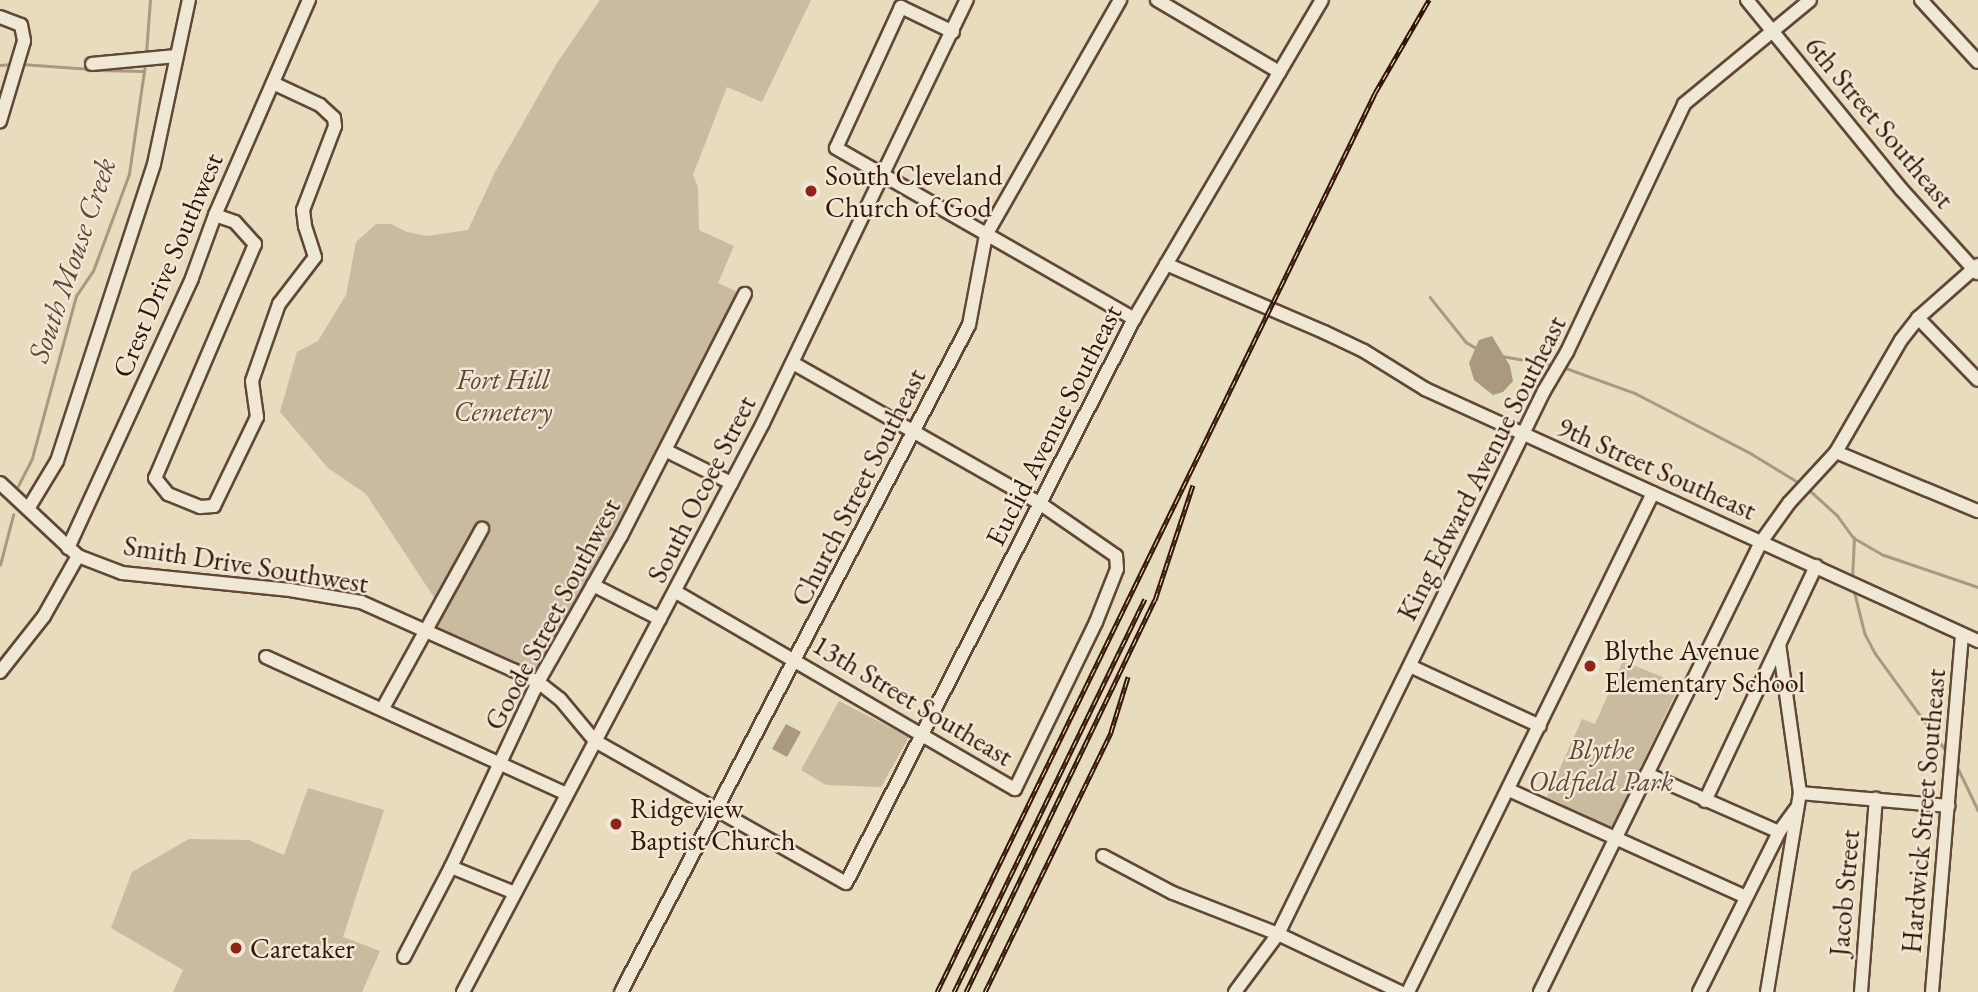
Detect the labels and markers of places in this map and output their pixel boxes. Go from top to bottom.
place label: South Cleveland Church of God [825,158,1002,224]
marker: South Cleveland Church of God [803,183,819,199]
place label: Blythe Avenue Elementary School [1604,633,1805,699]
marker: Blythe Avenue Elementary School [1582,658,1598,674]
place label: Ridgeview Baptist Church [630,791,795,857]
marker: Ridgeview Baptist Church [608,816,624,832]
place label: Caretaker [250,931,355,965]
marker: Caretaker [228,940,244,956]

